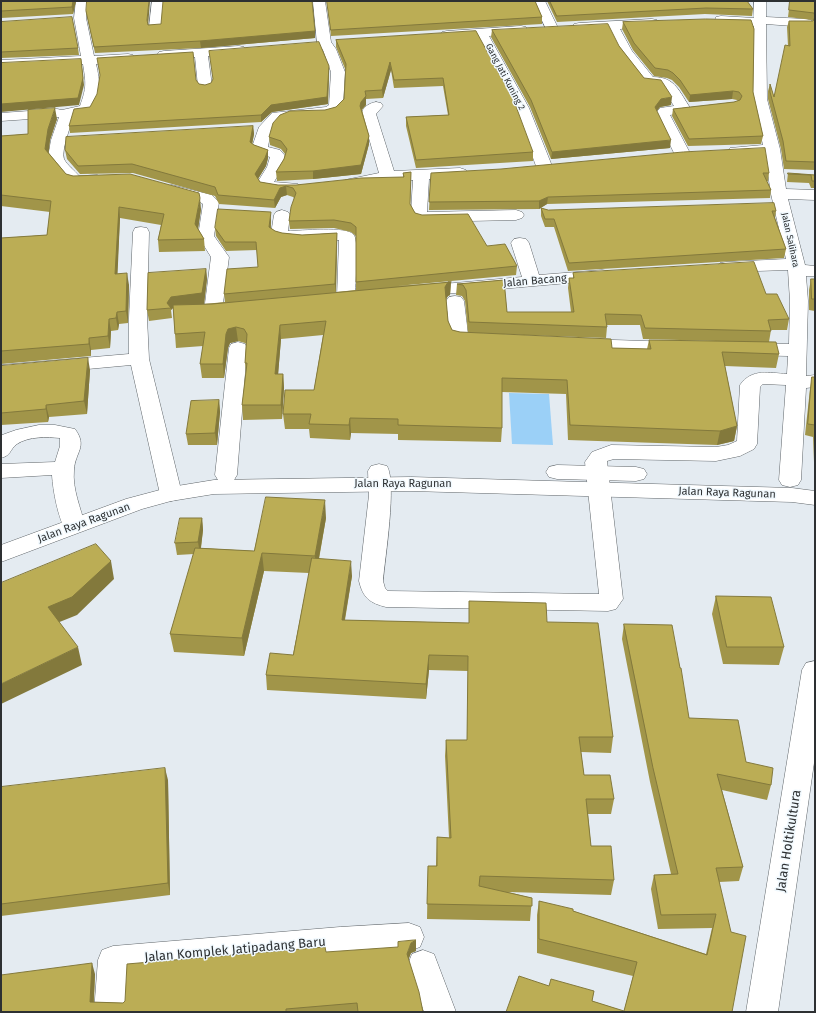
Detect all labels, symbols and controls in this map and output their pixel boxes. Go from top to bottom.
street label: Gang Jati Kuning 2 [483,42,527,112]
street label: Jalan Salihara [779,212,801,268]
street label: Jalan Bacang [503,272,567,290]
street label: Jalan Raya Ragunan [354,477,452,491]
street label: Jalan Raya Ragunan [678,485,776,501]
street label: Jalan Raya Ragunan [36,500,132,546]
street label: Jalan Holtikultura [773,789,805,893]
street label: Jalan Komplek Jatipadang Baru [144,934,326,966]

